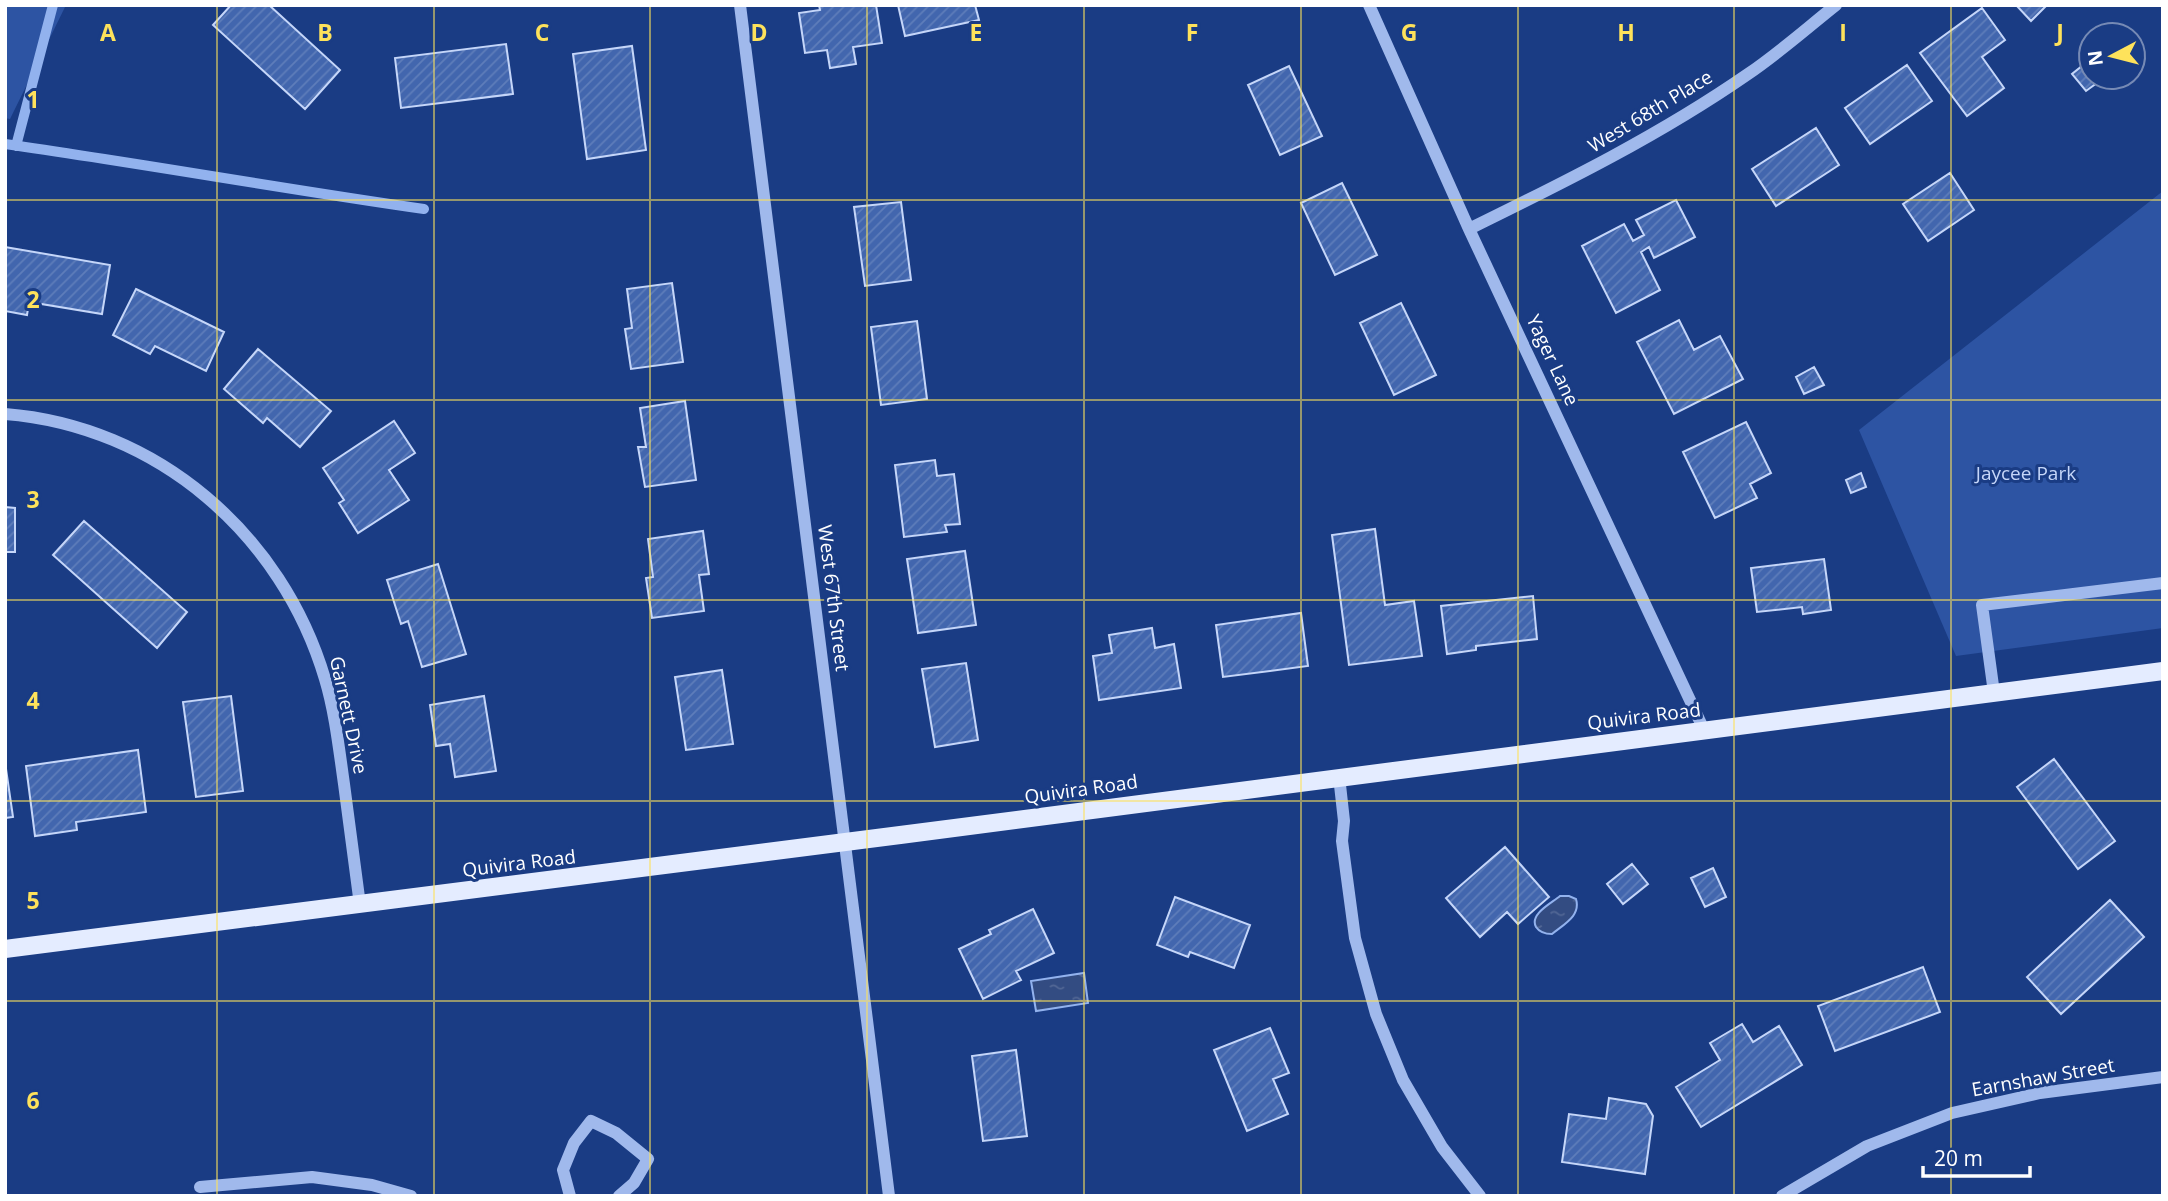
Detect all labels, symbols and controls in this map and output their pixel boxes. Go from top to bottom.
text: A [100,16,116,48]
text: B [317,16,333,48]
text: C [535,16,549,48]
text: D [750,16,768,48]
text: E [970,16,982,48]
text: F [1186,16,1198,48]
text: G [1401,16,1417,48]
text: H [1617,16,1635,48]
text: I [1839,16,1847,48]
text: J [2054,16,2064,48]
north arrow [2077,21,2147,91]
text: N [2081,49,2109,67]
street label: West 68th Place [1583,64,1717,158]
text: 1 [26,83,40,115]
text: 2 [26,283,40,315]
street label: Yager Lane [1521,310,1585,410]
park label: Jaycee Park [1974,460,2076,486]
text: 3 [26,483,40,515]
street label: West 67th Street [812,523,856,673]
street label: Garnett Drive [324,654,374,776]
text: 4 [26,684,40,716]
street label: Quivira Road [1586,696,1702,736]
street label: Quivira Road [1023,768,1139,810]
street label: Quivira Road [461,843,577,883]
text: 5 [26,884,40,916]
street label: Earnshaw Street [1970,1052,2117,1102]
text: 6 [26,1084,40,1116]
scale bar [1923,1134,2030,1178]
text: 20 m [1934,1144,1983,1172]

